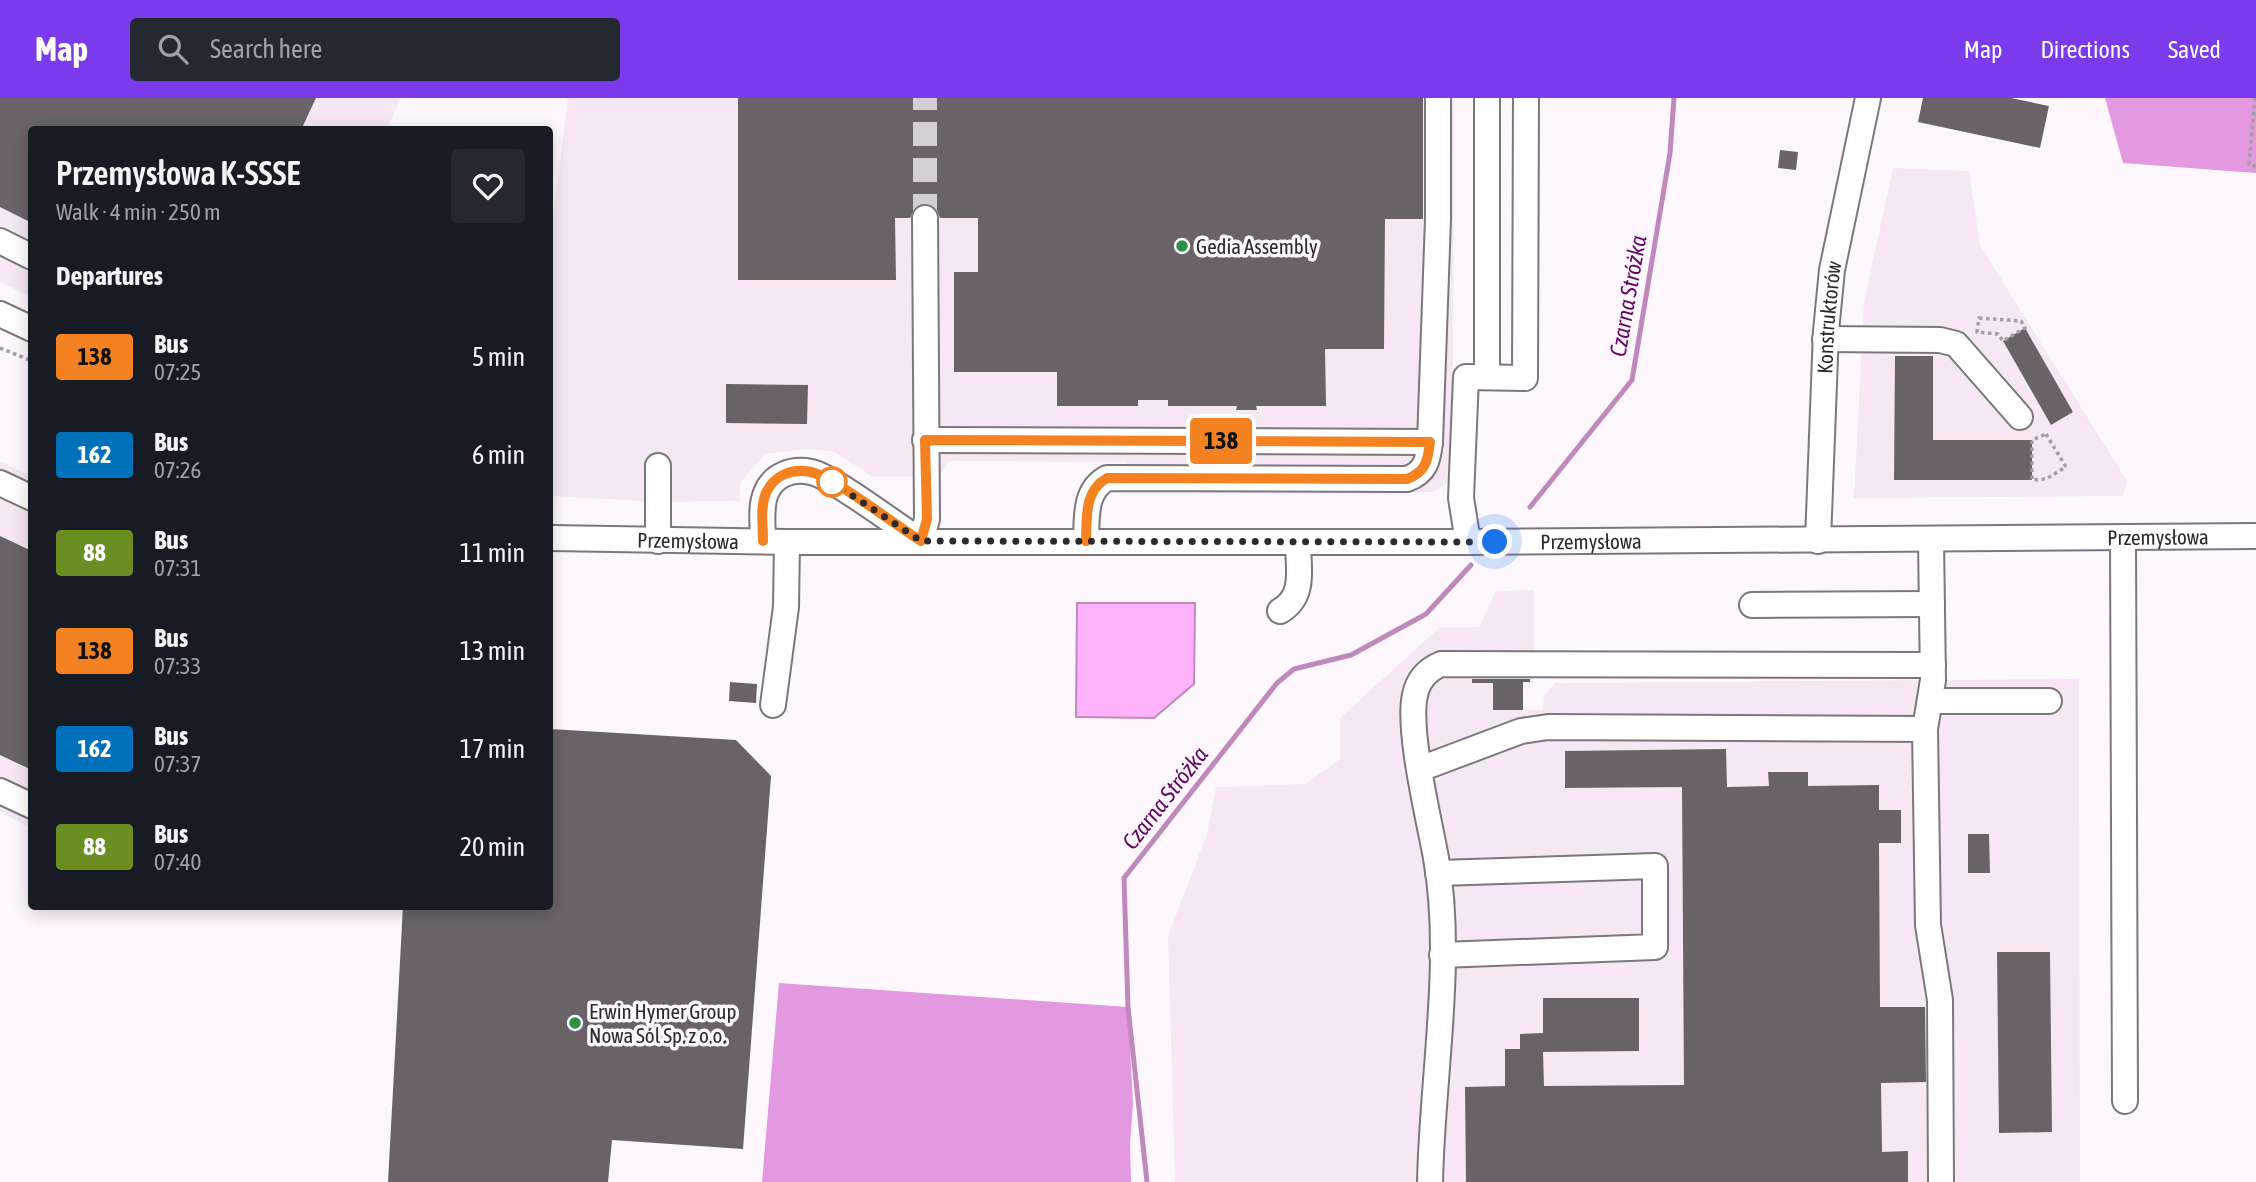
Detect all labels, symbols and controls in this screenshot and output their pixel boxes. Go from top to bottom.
search box [130,18,620,81]
text: Map [35,30,88,68]
icon: search [154,30,192,68]
text: Search here [210,34,322,64]
text: Map [1964,36,2002,63]
text: Directions [2040,36,2130,63]
text: Saved [2168,36,2221,63]
button: heart [451,149,525,223]
text: Przemysłowa K-SSSE [56,154,300,192]
text: Walk · 4 min · 250 m [56,199,220,225]
water label: Czarna Stróżka [1605,233,1651,359]
place label: Gedia Assembly [1196,234,1318,258]
marker: Gedia Assembly [1174,238,1190,254]
street label: Konstruktorów [1812,258,1846,374]
text: Departures [56,261,163,291]
text: Bus [154,329,188,359]
text: 5 min [472,342,525,372]
text: 138 [78,343,111,370]
text: 07:25 [154,359,201,385]
line badge: 138 [1181,418,1261,464]
text: Bus [154,427,188,457]
text: 138 [1204,427,1238,454]
text: 6 min [472,440,525,470]
text: 162 [78,441,111,468]
text: 07:26 [154,457,201,483]
unlabelled marker [817,467,847,497]
your location [1477,524,1512,559]
street label: Przemysłowa [2107,524,2209,549]
text: Bus [154,525,188,555]
street label: Przemysłowa [637,527,739,553]
street label: Przemysłowa [1540,529,1642,553]
text: 11 min [460,538,525,568]
text: 88 [83,539,106,566]
text: 07:31 [154,555,201,581]
text: Bus [154,623,188,653]
text: 13 min [460,636,525,666]
text: 138 [78,637,111,664]
text: 07:33 [154,653,201,679]
text: Bus [154,721,188,751]
text: 17 min [460,734,525,764]
text: 162 [78,735,111,762]
water label: Czarna Stróżka [1117,742,1213,854]
text: 07:37 [154,751,201,777]
text: Bus [154,819,188,849]
text: 20 min [460,832,525,862]
text: 88 [83,833,106,860]
text: 07:40 [154,849,201,875]
place label: Erwin Hymer Group Nowa Sól Sp. z o.o. [589,999,736,1047]
marker: Erwin Hymer Group Nowa Sól Sp. z o.o. [567,1015,583,1031]

